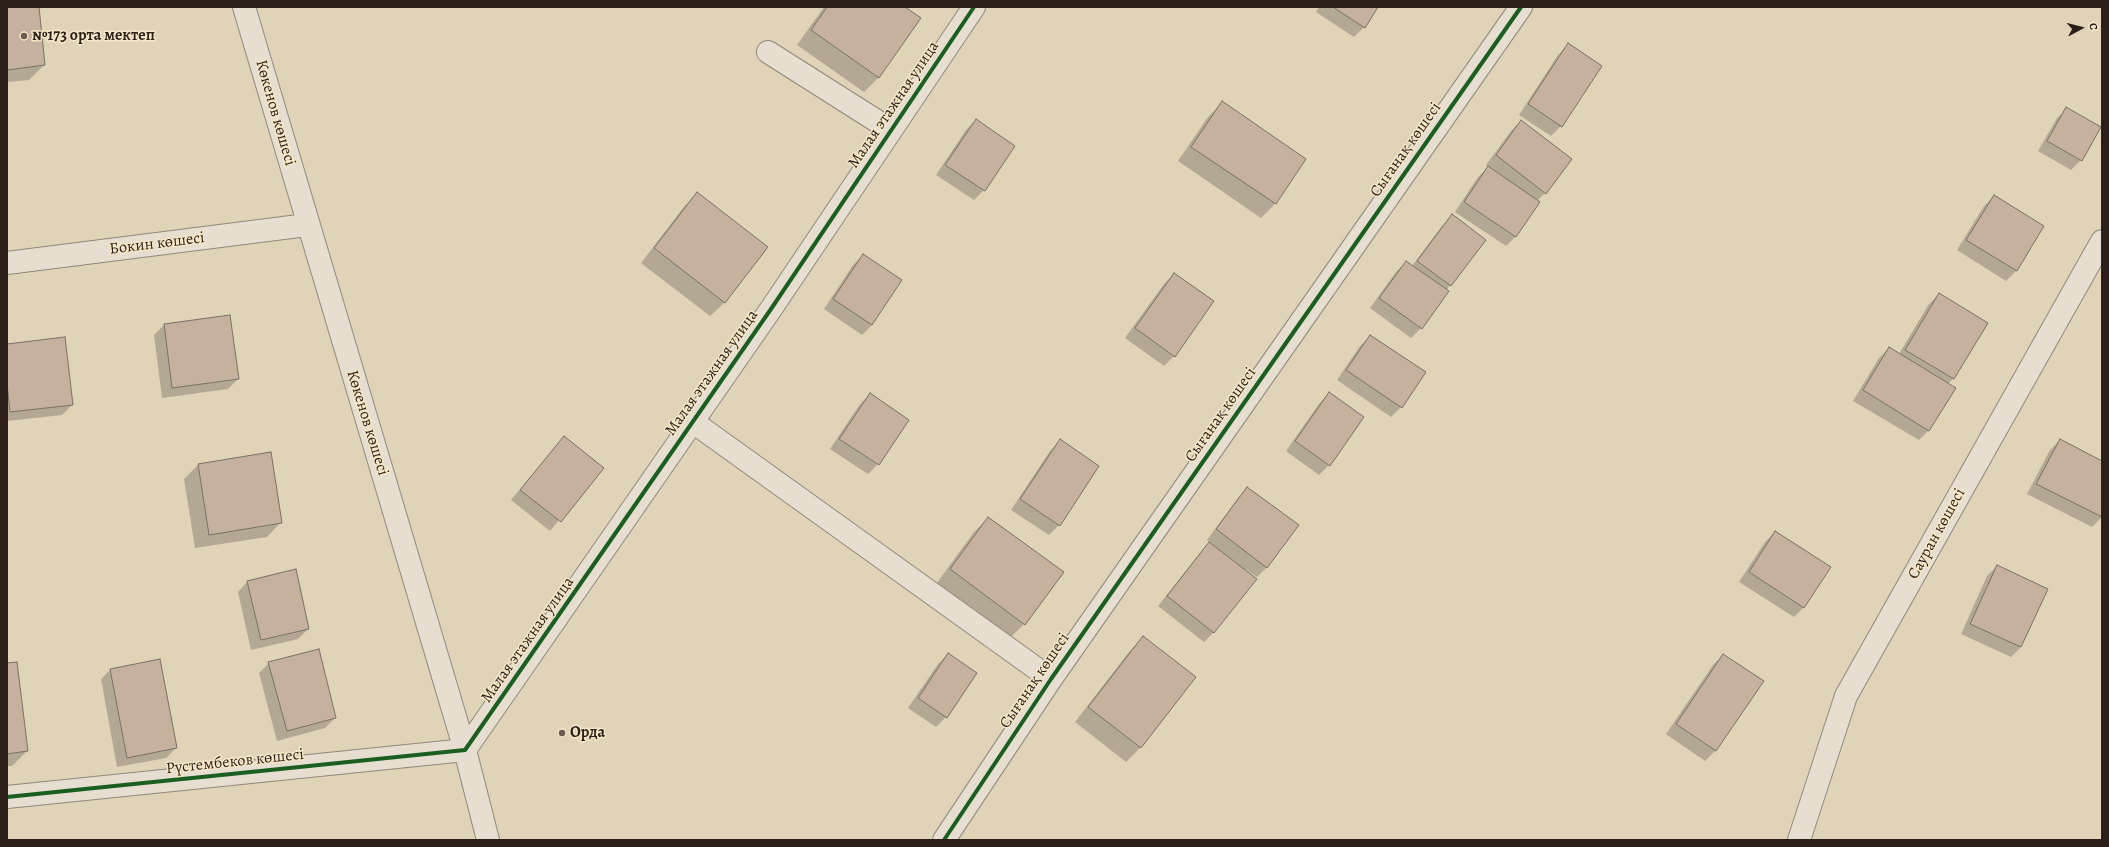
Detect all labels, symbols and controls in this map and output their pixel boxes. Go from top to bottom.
north arrow [2061,8,2101,48]
text: С [2086,22,2101,31]
place label: №173 орта мектеп [32,26,155,46]
marker: №173 орта мектеп [19,31,29,41]
street label: Малая этажная улица [844,38,944,172]
street label: Көкенов көшесі [251,58,299,168]
street label: Сығанақ көшесі [1366,99,1446,201]
street label: Бокин көшесі [108,229,206,259]
street label: Малая этажная улица [661,306,763,440]
street label: Сығанақ көшесі [1181,364,1261,466]
street label: Көкенов көшесі [342,368,392,478]
street label: Сауран көшесі [1904,485,1970,583]
street label: Малая этажная улица [477,573,579,707]
street label: Сығанақ көшесі [996,630,1074,732]
place label: Орда [570,723,605,743]
marker: Орда [557,728,567,738]
street label: Рүстембеков көшесі [165,745,305,779]

